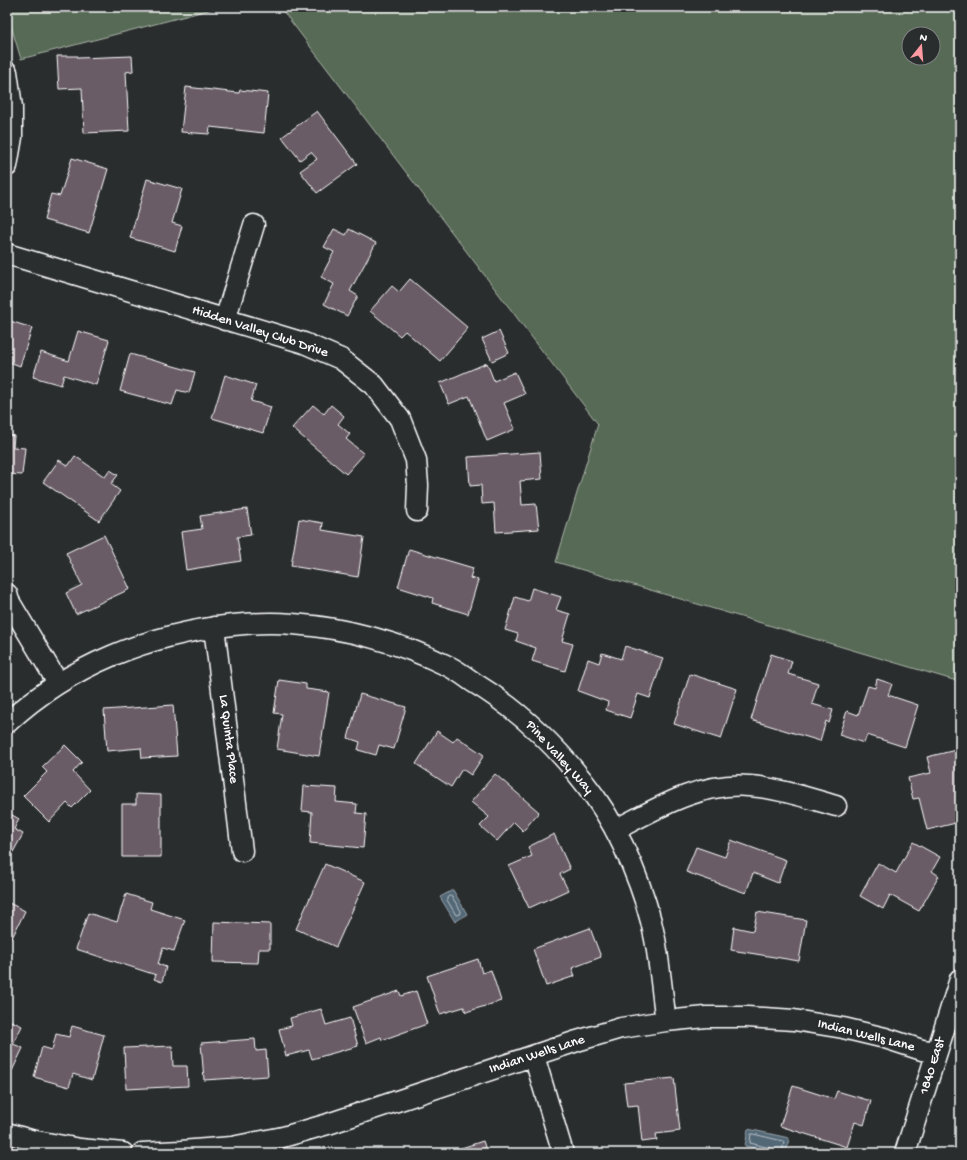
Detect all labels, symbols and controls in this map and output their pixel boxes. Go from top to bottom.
north arrow [901,26,941,66]
text: N [918,32,929,45]
street label: Hidden Valley Club Drive [190,302,331,362]
street label: La Quinta Place [214,694,242,785]
street label: Pine Valley Way [521,717,597,799]
street label: Indian Wells Lane [816,1016,917,1056]
street label: Indian Wells Lane [487,1031,588,1078]
street label: 1840 East [916,1034,950,1097]

